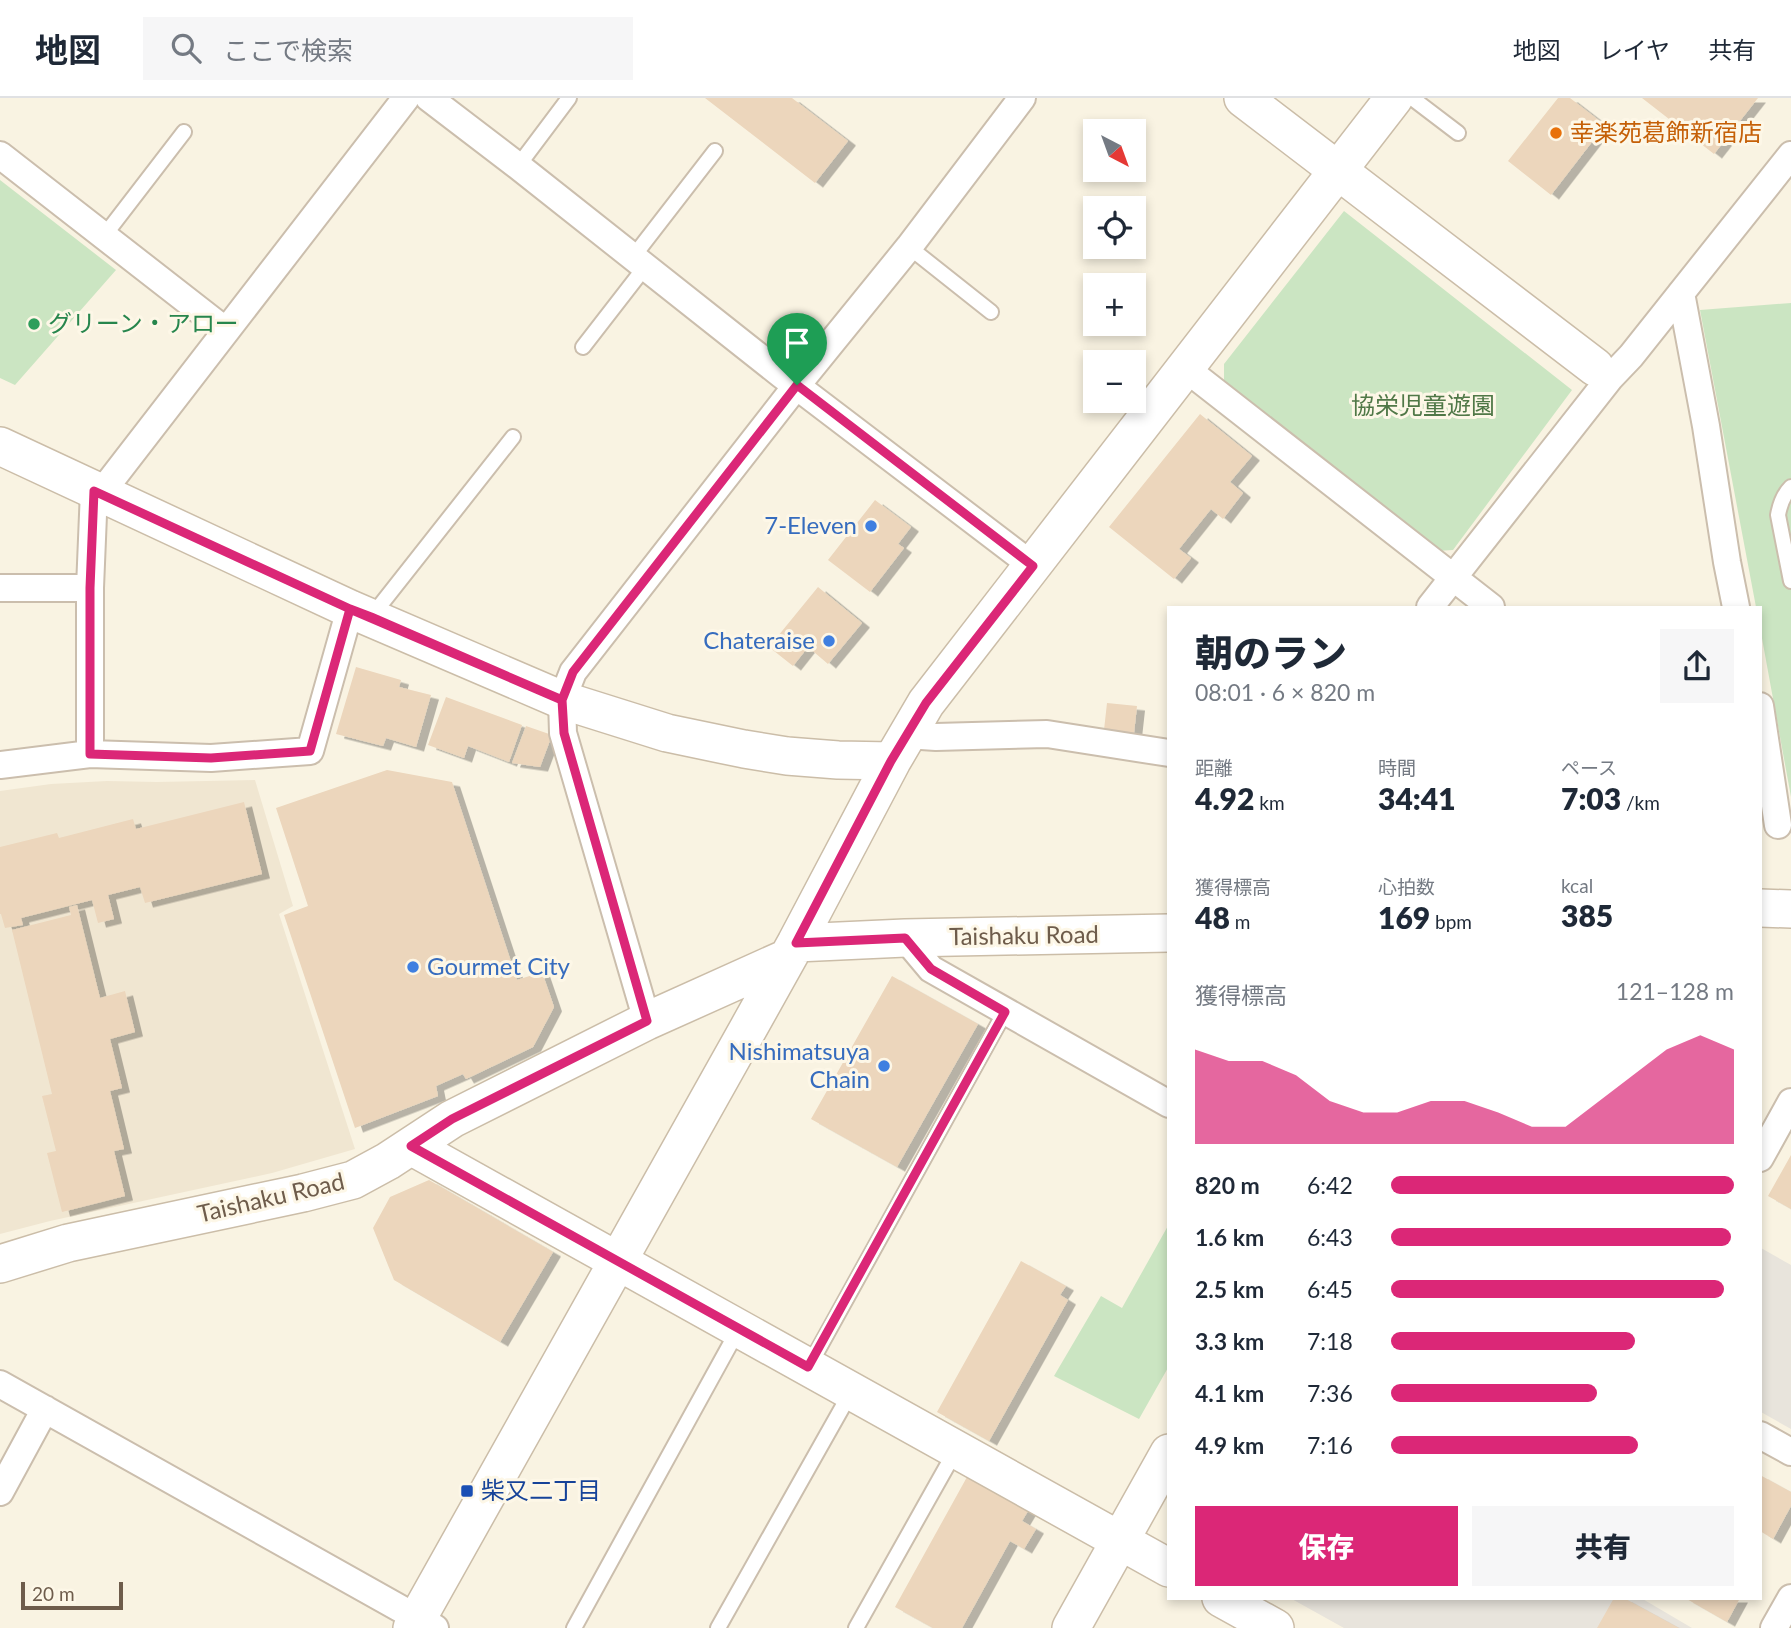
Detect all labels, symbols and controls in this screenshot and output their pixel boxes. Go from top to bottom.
search box [143,17,633,80]
text: 地図 [35,29,101,69]
icon: search [167,29,205,67]
text: ここで検索 [223,34,353,66]
text: 地図 [1513,35,1561,64]
text: レイヤ [1599,35,1670,64]
text: 共有 [1708,35,1756,64]
place label: 幸楽苑葛飾新宿店 [1570,117,1762,146]
north arrow [1083,119,1146,182]
map controls [1083,119,1146,413]
marker: 幸楽苑葛飾新宿店 [1548,125,1564,141]
button: locate [1083,196,1146,259]
button: + [1083,273,1146,336]
place label: グリーン・アロー [48,308,239,337]
pin [767,313,827,385]
marker: グリーン・アロー [26,316,42,332]
icon: arrive [778,324,816,362]
button: − [1083,350,1146,413]
park label: 協栄児童遊園 [1351,390,1495,419]
place label: 7-Eleven [764,510,857,539]
marker: 7-Eleven [863,518,879,534]
place label: Chateraise [703,625,815,654]
text: 朝のラン [1195,629,1347,675]
button: share [1660,629,1734,703]
marker: Chateraise [821,633,837,649]
text: 08:01 · 6 × 820 m [1195,678,1375,706]
text: 距離 [1195,756,1233,779]
text: 時間 [1378,756,1416,779]
text: ペース [1561,756,1617,779]
text: 4.92 [1195,780,1254,816]
text: 34:41 [1378,780,1456,816]
text: 7:03 [1561,780,1621,816]
text: km [1254,791,1285,814]
text: /km [1621,791,1660,814]
text: kcal [1561,874,1593,897]
text: 獲得標高 [1195,875,1271,898]
text: 心拍数 [1378,875,1435,898]
text: 385 [1561,897,1613,933]
text: 48 [1195,899,1230,935]
text: 169 [1378,899,1430,935]
text: m [1230,910,1250,933]
text: bpm [1430,910,1472,933]
street label: Taishaku Road [949,919,1099,950]
place label: Gourmet City [427,951,571,980]
marker: Gourmet City [405,959,421,975]
text: 121–128 m [1616,977,1734,1005]
text: 獲得標高 [1195,981,1287,1009]
place label: Nishimatsuya Chain [729,1036,870,1093]
marker: Nishimatsuya Chain [876,1058,892,1074]
street label: Taishaku Road [194,1166,347,1228]
text: 820 m [1195,1171,1260,1199]
text: 6:42 [1307,1171,1353,1199]
text: 1.6 km [1195,1223,1264,1251]
text: 6:43 [1307,1223,1353,1251]
text: 2.5 km [1195,1275,1264,1303]
text: 6:45 [1307,1275,1353,1303]
text: 3.3 km [1195,1327,1264,1355]
text: 7:18 [1307,1327,1353,1355]
text: 4.1 km [1195,1379,1264,1407]
text: 7:36 [1307,1379,1353,1407]
text: 4.9 km [1195,1431,1264,1459]
text: 7:16 [1307,1431,1353,1459]
place label: 柴又二丁目 [481,1475,601,1504]
marker: 柴又二丁目 [459,1483,475,1499]
button: 保存 [1195,1506,1458,1586]
button: 共有 [1472,1506,1734,1586]
scale bar [21,1579,122,1611]
text: 20 m [32,1582,75,1605]

